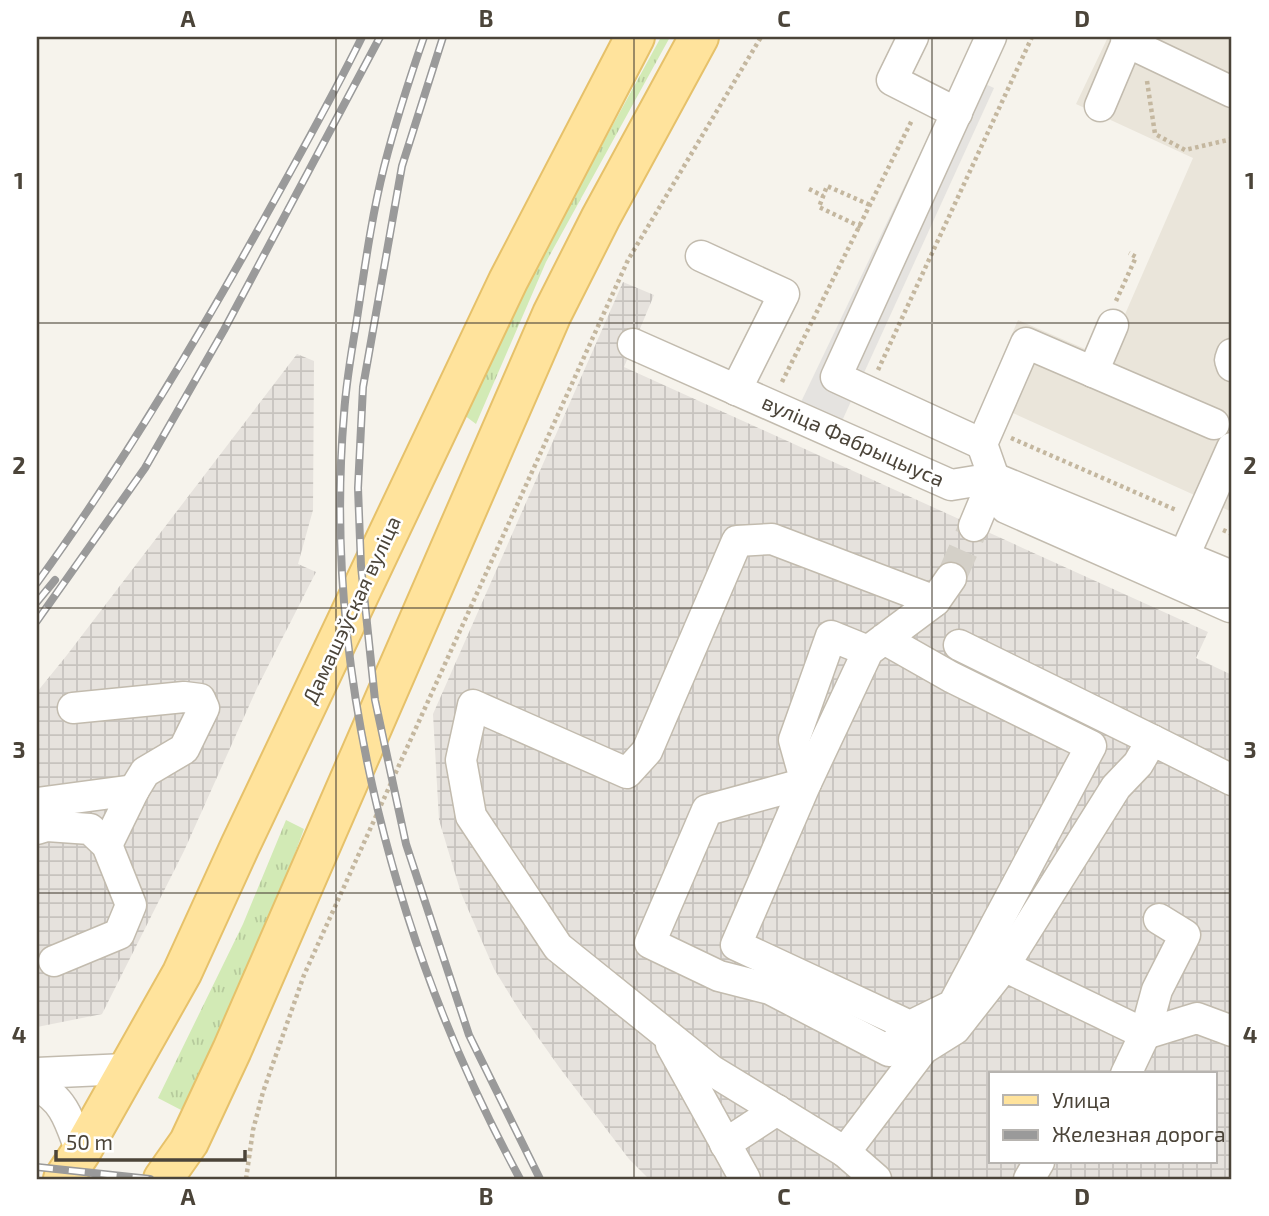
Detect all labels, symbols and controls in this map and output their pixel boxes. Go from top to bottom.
text: A [180,4,196,32]
text: B [479,4,493,32]
text: C [777,4,791,32]
text: D [1074,4,1090,32]
text: 1 [14,166,24,194]
text: 1 [1245,166,1255,194]
street label: вуліца Фабрыцыуса [758,388,949,492]
text: 2 [12,451,26,479]
text: 2 [1243,451,1257,479]
street label: Дамашэўская вуліца [296,512,406,708]
text: 3 [12,735,26,763]
text: 3 [1243,735,1257,763]
text: 4 [12,1020,26,1048]
text: 4 [1243,1020,1257,1048]
legend [989,1072,1216,1164]
text: Улица [1052,1087,1111,1112]
scale bar [56,1118,245,1162]
text: Железная дорога [1052,1121,1225,1146]
text: 50 m [66,1129,113,1154]
text: A [180,1182,196,1210]
text: B [479,1182,493,1210]
text: C [777,1182,791,1210]
text: D [1074,1182,1090,1210]

